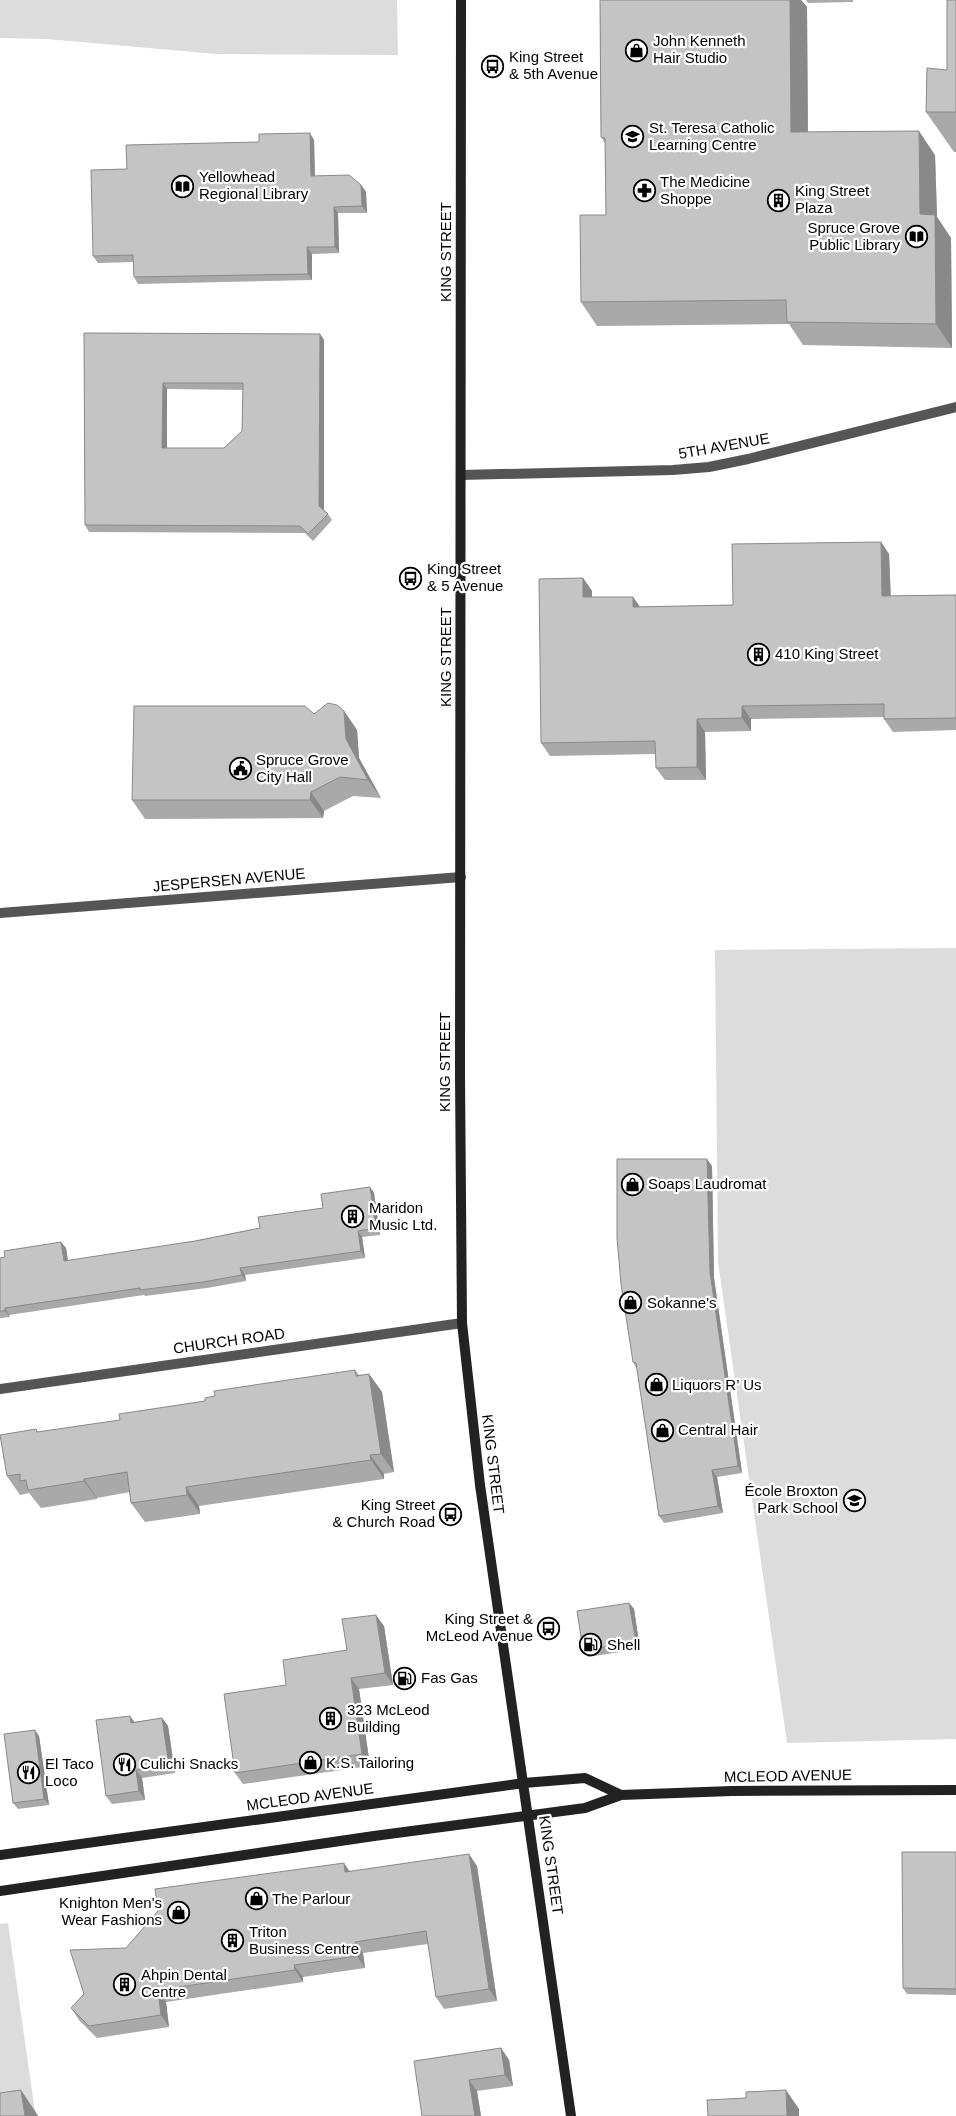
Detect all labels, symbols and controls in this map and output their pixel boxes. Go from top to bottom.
place label: John Kenneth Hair Studio [653,32,746,66]
shop icon: John Kenneth Hair Studio [625,38,649,62]
place label: King Street & 5th Avenue [509,48,598,82]
bus stop icon: King Street & 5th Avenue [481,54,505,78]
place label: St. Teresa Catholic Learning Centre [649,119,775,153]
school or university icon: St. Teresa Catholic Learning Centre [621,125,645,149]
place label: Yellowhead Regional Library [199,168,309,202]
place label: The Medicine Shoppe [660,173,750,207]
library icon: Yellowhead Regional Library [171,174,195,198]
pharmacy icon: The Medicine Shoppe [632,179,656,203]
place label: King Street Plaza [795,182,870,216]
building icon: King Street Plaza [767,188,791,212]
street label: KING STREET [437,202,454,302]
place label: Spruce Grove Public Library [807,219,900,253]
library icon: Spruce Grove Public Library [904,225,928,249]
street label: 5TH AVENUE [677,429,771,462]
place label: King Street & 5 Avenue [427,560,503,594]
bus stop icon: King Street & 5 Avenue [399,566,423,590]
street label: KING STREET [437,607,454,707]
building icon: 410 King Street [747,642,771,666]
place label: 410 King Street [775,645,879,662]
place label: Spruce Grove City Hall [256,751,349,785]
public building icon: Spruce Grove City Hall [228,757,252,781]
street label: JESPERSEN AVENUE [152,864,306,895]
street label: KING STREET [436,1012,453,1112]
shop icon: Soaps Laudromat [620,1172,644,1196]
place label: Soaps Laudromat [648,1175,767,1192]
place label: Maridon Music Ltd. [369,1199,437,1233]
building icon: Maridon Music Ltd. [341,1205,365,1229]
shop icon: Sokanne's [619,1291,643,1315]
place label: Sokanne's [647,1294,717,1311]
street label: CHURCH ROAD [172,1324,286,1357]
shop icon: Liquors R’ Us [644,1373,668,1397]
place label: Liquors R’ Us [672,1376,761,1393]
street label: KING STREET [479,1413,508,1515]
shop icon: Central Hair [650,1418,674,1442]
place label: Central Hair [678,1421,758,1438]
place label: École Broxton Park School [745,1482,838,1516]
school or university icon: École Broxton Park School [842,1488,866,1512]
place label: King Street & Church Road [332,1496,436,1530]
bus stop icon: King Street & Church Road [439,1502,463,1526]
place label: King Street & McLeod Avenue [426,1610,533,1644]
bus stop icon: King Street & McLeod Avenue [537,1616,561,1640]
fuel station icon: Shell [579,1633,603,1657]
place label: Shell [607,1636,640,1653]
fuel station icon: Fas Gas [393,1666,417,1690]
place label: Fas Gas [421,1669,478,1686]
place label: 323 McLeod Building [347,1701,430,1735]
building icon: 323 McLeod Building [319,1707,343,1731]
shop icon: K.S. Tailoring [298,1751,322,1775]
restaurant icon: Culichi Snacks [112,1752,136,1776]
place label: K.S. Tailoring [326,1754,414,1771]
place label: El Taco Loco [45,1755,94,1789]
place label: Culichi Snacks [140,1755,238,1772]
restaurant icon: El Taco Loco [17,1761,41,1785]
street label: MCLEOD AVENUE [724,1766,852,1785]
street label: MCLEOD AVENUE [245,1779,375,1814]
street label: KING STREET [536,1814,567,1916]
shop icon: The Parlour [244,1887,268,1911]
place label: The Parlour [272,1890,350,1907]
place label: Knighton Men's Wear Fashions [59,1894,162,1928]
shop icon: Knighton Men's Wear Fashions [166,1900,190,1924]
place label: Triton Business Centre [249,1923,359,1957]
building icon: Triton Business Centre [221,1929,245,1953]
place label: Ahpin Dental Centre [141,1966,227,2000]
building icon: Ahpin Dental Centre [113,1972,137,1996]

